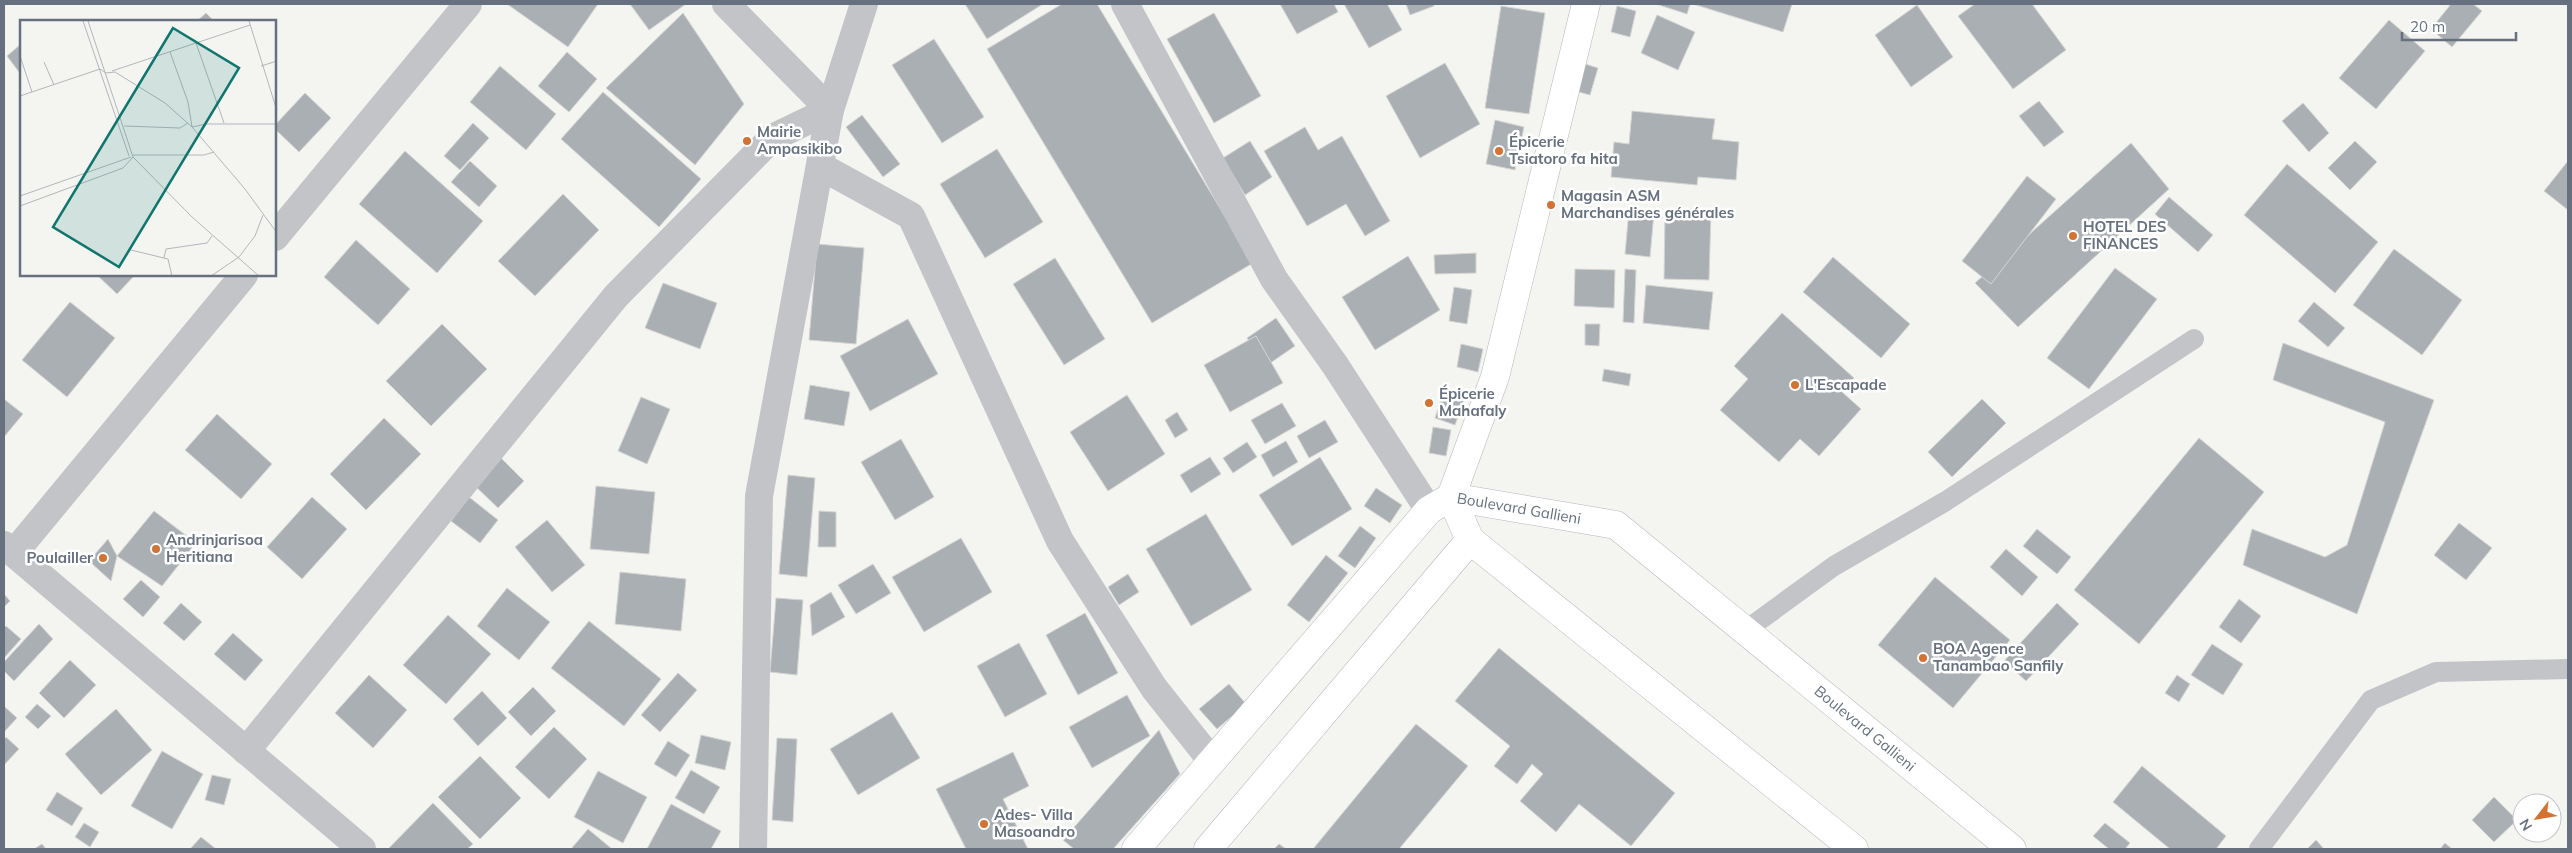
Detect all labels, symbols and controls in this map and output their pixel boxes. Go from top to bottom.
scale bar [2402,10,2516,42]
text: 20 m [2410,17,2445,36]
inset map [20,20,276,276]
place label: Mairie Ampasikibo [757,122,842,158]
place label: Épicerie Tsiatoro fa hita [1509,132,1618,168]
marker: Mairie Ampasikibo [741,135,753,147]
marker: Épicerie Tsiatoro fa hita [1493,145,1505,157]
place label: Magasin ASM Marchandises générales [1561,186,1734,222]
marker: Magasin ASM Marchandises générales [1545,199,1557,211]
place label: HOTEL DES FINANCES [2083,217,2167,253]
marker: HOTEL DES FINANCES [2067,230,2079,242]
place label: L'Escapade [1805,375,1886,394]
marker: L'Escapade [1789,379,1801,391]
place label: Épicerie Mahafaly [1439,384,1507,420]
marker: Épicerie Mahafaly [1423,397,1435,409]
street label: Boulevard Gallieni [1456,488,1583,528]
place label: Andrinjarisoa Heritiana [166,530,263,566]
marker: Andrinjarisoa Heritiana [150,543,162,555]
place label: Poulailler [26,548,93,567]
marker: Poulailler [97,552,109,564]
place label: BOA Agence Tanambao Sanfily [1933,639,2064,675]
marker: BOA Agence Tanambao Sanfily [1917,652,1929,664]
street label: Boulevard Gallieni [1811,681,1920,775]
north arrow [2512,793,2562,843]
place label: Ades- Villa Masoandro [994,805,1075,841]
text: N [2515,816,2536,834]
marker: Ades- Villa Masoandro [978,818,990,830]

